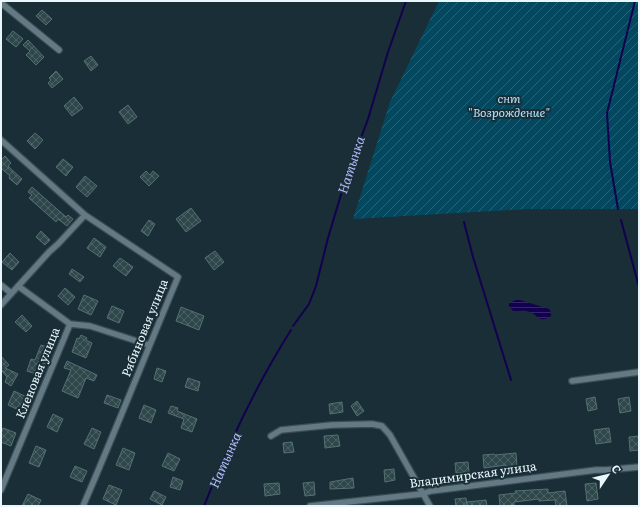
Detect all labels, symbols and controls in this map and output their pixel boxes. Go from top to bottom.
park label: снт "Возрождение" [468,89,550,121]
water label: Натынка [332,133,369,196]
street label: Рябиновая улица [116,276,172,379]
street label: Кленовая улица [11,324,64,421]
water label: Натынка [204,428,246,491]
north arrow [588,455,628,495]
street label: Владимирская улица [408,456,538,492]
text: С [608,461,626,477]

